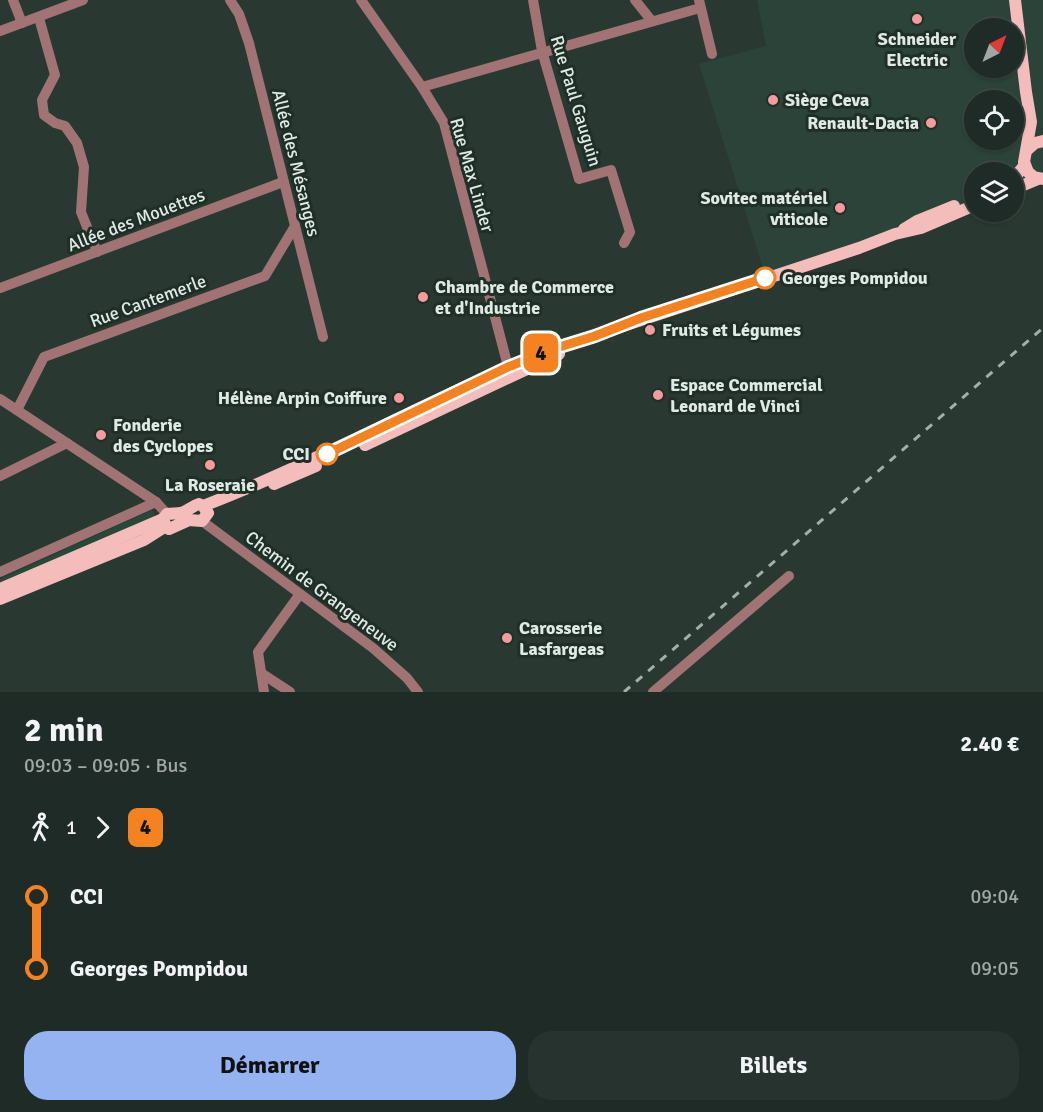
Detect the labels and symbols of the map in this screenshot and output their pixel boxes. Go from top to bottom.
marker: Schneider Electric [910,12,924,26]
north arrow [964,18,1024,78]
place label: Schneider Electric [878,28,957,71]
street label: Rue Paul Gauguin [546,33,606,169]
street label: Allée des Mésanges [267,87,325,239]
place label: Siège Ceva [785,89,869,111]
marker: Siège Ceva [766,93,780,107]
place label: Renault-Dacia [807,112,919,134]
street label: Rue Max Linder [445,115,499,235]
marker: Renault-Dacia [924,116,938,130]
street label: Allée des Mouettes [64,184,208,256]
place label: Sovitec matériel viticole [701,187,828,230]
marker: Sovitec matériel viticole [833,201,847,215]
marker: Georges Pompidou [754,267,776,289]
place label: Georges Pompidou [782,267,928,289]
street label: Rue Cantemerle [87,270,209,332]
place label: Chambre de Commerce et d'Industrie [435,276,614,319]
marker: Chambre de Commerce et d'Industrie [416,290,430,304]
place label: Fruits et Légumes [662,319,801,341]
marker: Fruits et Légumes [643,323,657,337]
line badge: 4 [522,334,560,372]
place label: Espace Commercial Leonard de Vinci [670,374,823,417]
place label: Hélène Arpin Coiffure [218,387,387,409]
marker: Espace Commercial Leonard de Vinci [651,388,665,402]
marker: Hélène Arpin Coiffure [392,391,406,405]
place label: Fonderie des Cyclopes [113,414,213,457]
marker: Fonderie des Cyclopes [94,428,108,442]
place label: CCI [283,443,310,465]
marker: CCI [316,443,338,465]
marker: La Roseraie [203,458,217,472]
place label: La Roseraie [165,474,255,496]
street label: Chemin de Grangeneuve [241,526,403,656]
place label: Carosserie Lasfargeas [519,617,604,660]
marker: Carosserie Lasfargeas [500,631,514,645]

